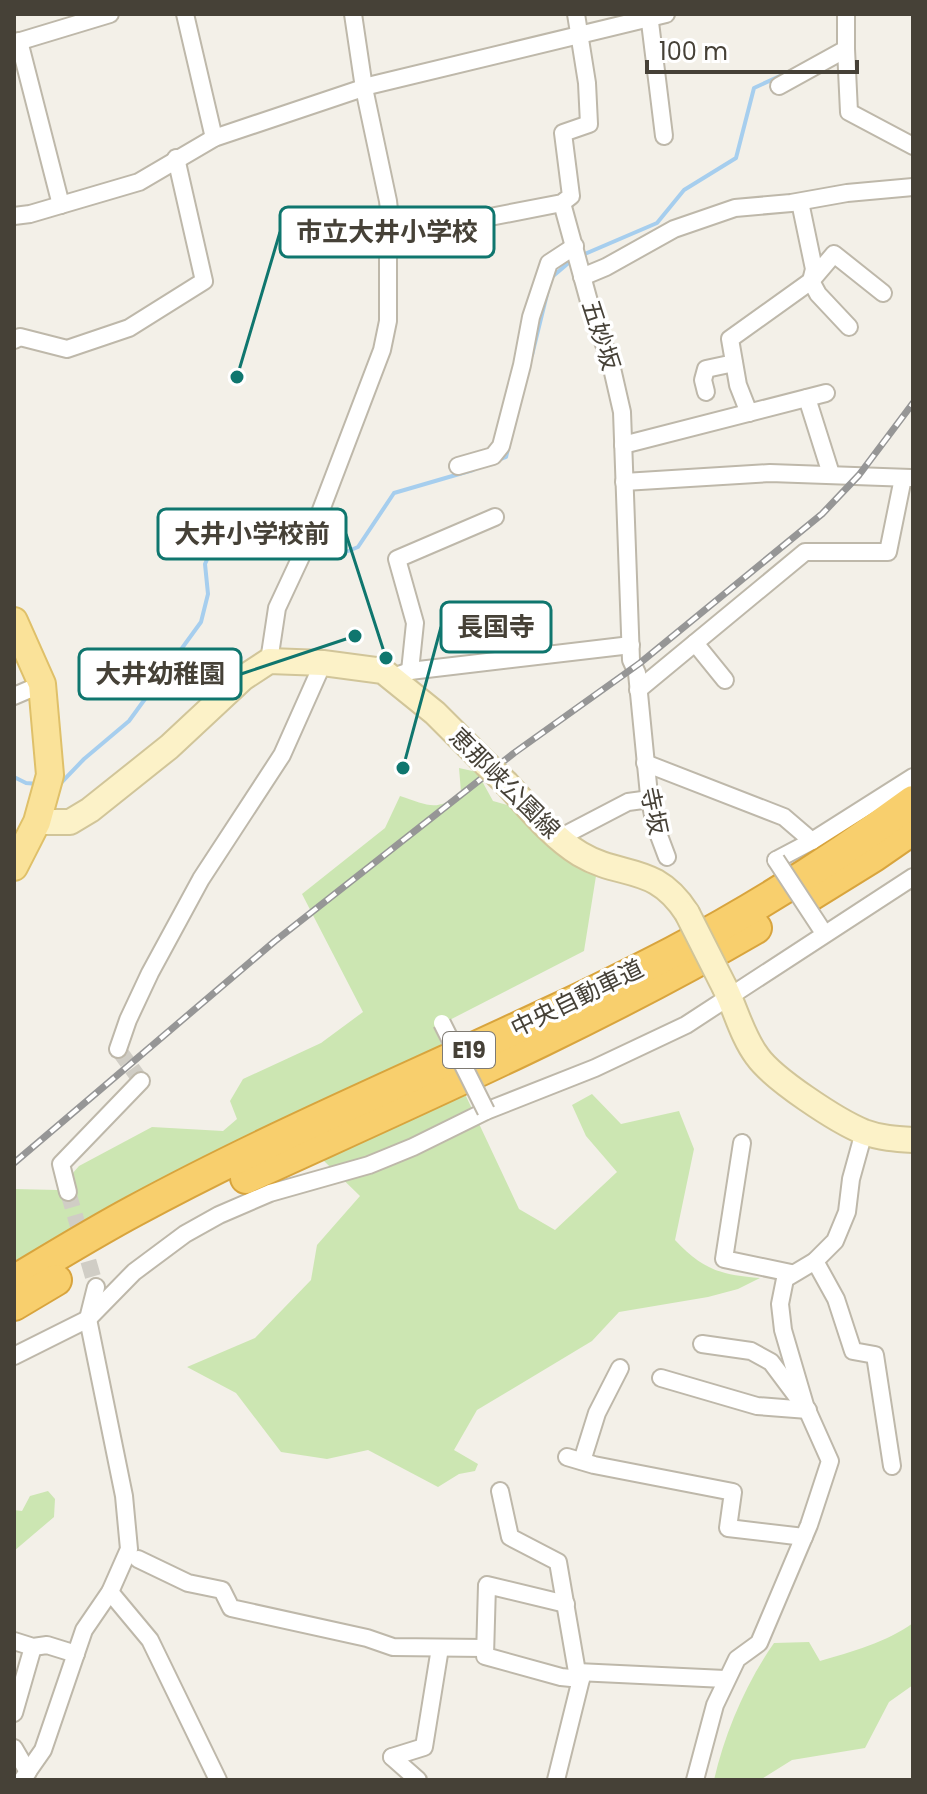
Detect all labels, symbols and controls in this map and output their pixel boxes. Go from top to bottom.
scale bar [647,24,857,74]
text: 100 m [659,35,728,68]
callout: 市立大井小学校 [280,207,494,257]
text: 市立大井小学校 [296,214,478,250]
street label: 五妙坂 [574,296,628,374]
callout: 大井小学校前 [158,509,346,559]
text: 大井小学校前 [174,516,330,552]
callout: 長国寺 [441,602,551,652]
text: 長国寺 [457,609,535,645]
callout: 大井幼稚園 [79,649,241,699]
text: 大井幼稚園 [95,656,225,692]
street label: 恵那峡公園線 [442,720,568,846]
street label: 寺坂 [633,784,675,838]
street label: 中央自動車道 [505,952,649,1044]
road number: E19 [443,1032,495,1068]

